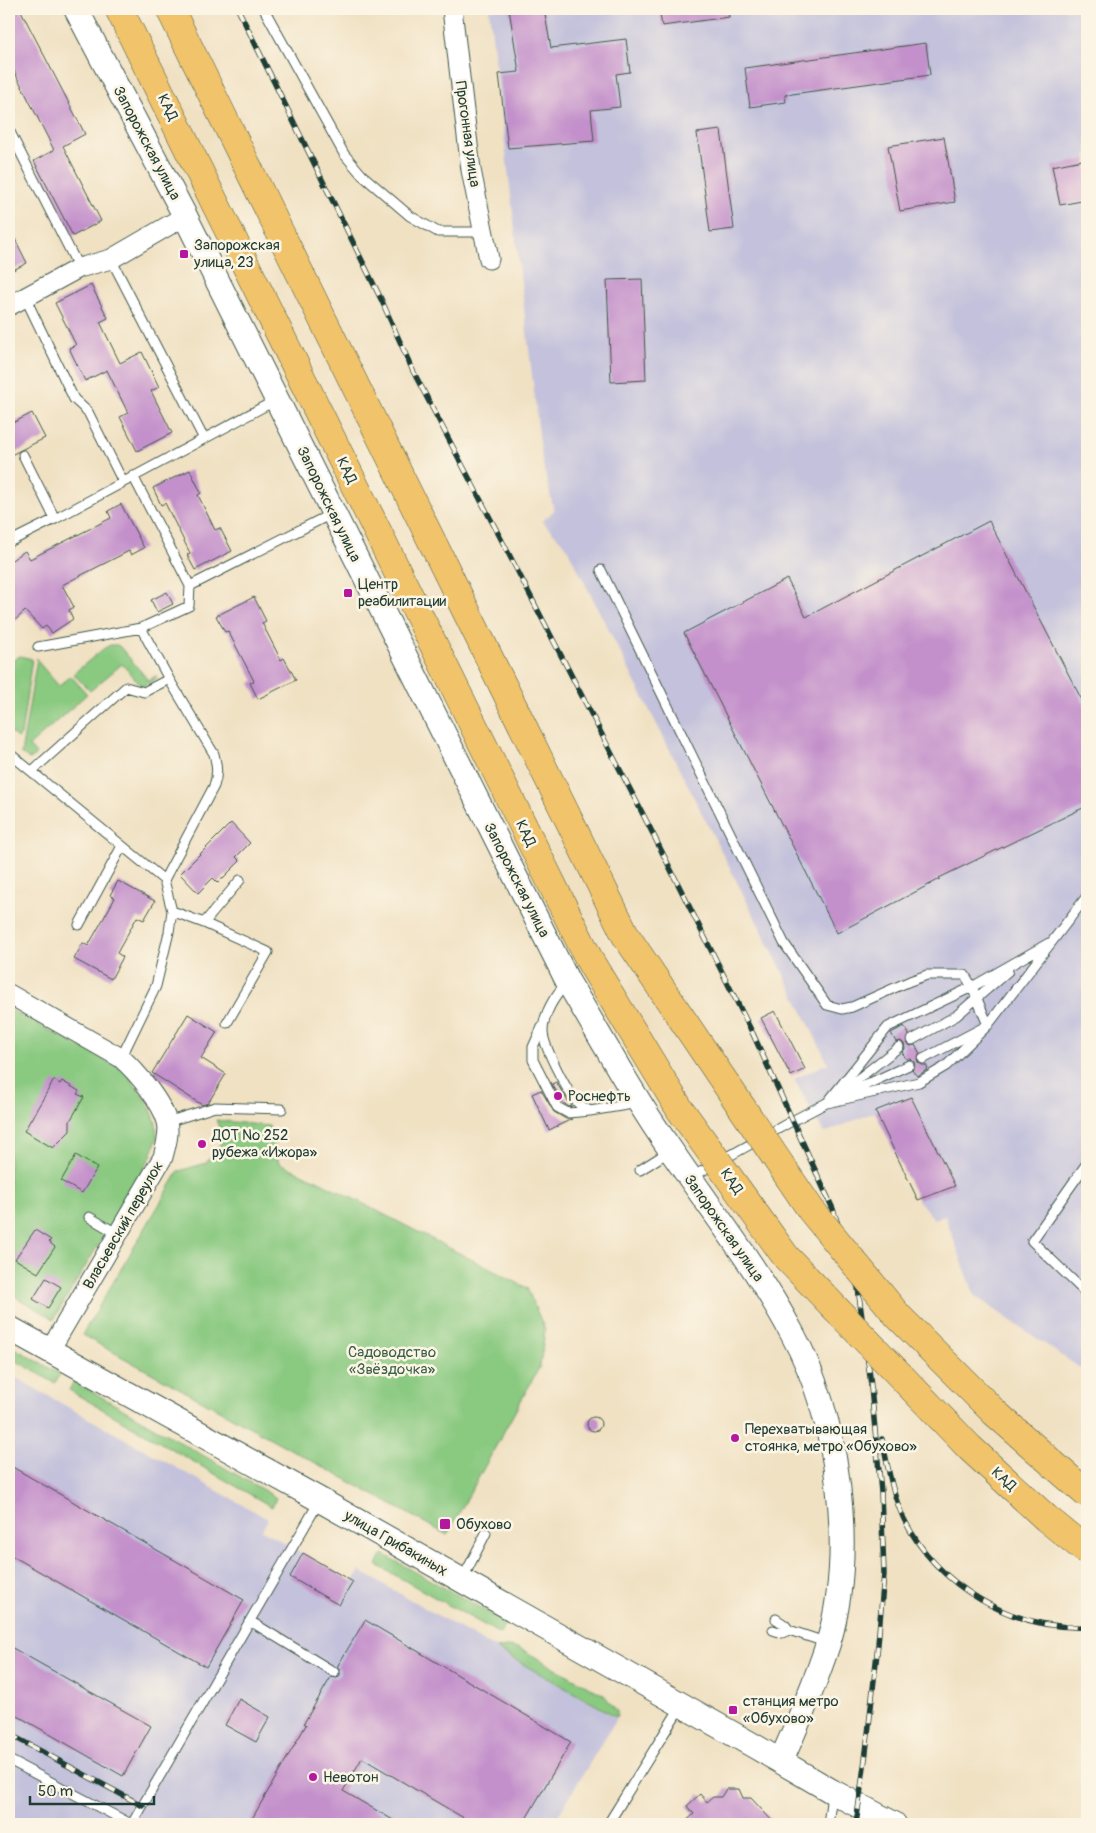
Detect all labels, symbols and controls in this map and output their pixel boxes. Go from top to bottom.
street label: Прогонная улица [451,80,484,188]
street label: Запорожская улица [108,83,185,204]
street label: КАД [153,91,183,125]
place label: Запорожская улица, 23 [193,236,280,272]
marker: Запорожская улица, 23 [178,248,190,260]
street label: Запорожская улица [292,443,365,565]
street label: КАД [332,454,362,488]
place label: Центр реабилитации [358,575,446,611]
marker: Центр реабилитации [342,587,354,599]
street label: КАД [511,817,541,851]
street label: Запорожская улица [479,820,554,941]
place label: Роснефть [568,1087,631,1106]
marker: Роснефть [552,1090,564,1102]
place label: ДОТ № 252 рубежа «Ижора» [211,1126,318,1162]
marker: ДОТ № 252 рубежа «Ижора» [196,1138,208,1150]
street label: Власьевский переулок [79,1158,168,1293]
street label: КАД [716,1165,748,1199]
street label: Запорожская улица [680,1171,768,1286]
park label: Садоводство «Звёздочка» [348,1343,436,1379]
place label: Перехватывающая стоянка, метро «Обухово» [745,1420,917,1456]
marker: Перехватывающая стоянка, метро «Обухово» [729,1432,741,1444]
street label: КАД [987,1463,1021,1496]
street label: улица Грибакиных [340,1506,451,1581]
place label: Обухово [456,1515,512,1534]
marker: Обухово [438,1517,452,1531]
place label: станция метро «Обухово» [743,1692,839,1728]
marker: станция метро «Обухово» [727,1704,739,1716]
place label: Невотон [323,1768,378,1787]
marker: Невотон [307,1771,319,1783]
scale bar [30,1773,154,1805]
text: 50 m [38,1782,73,1801]

